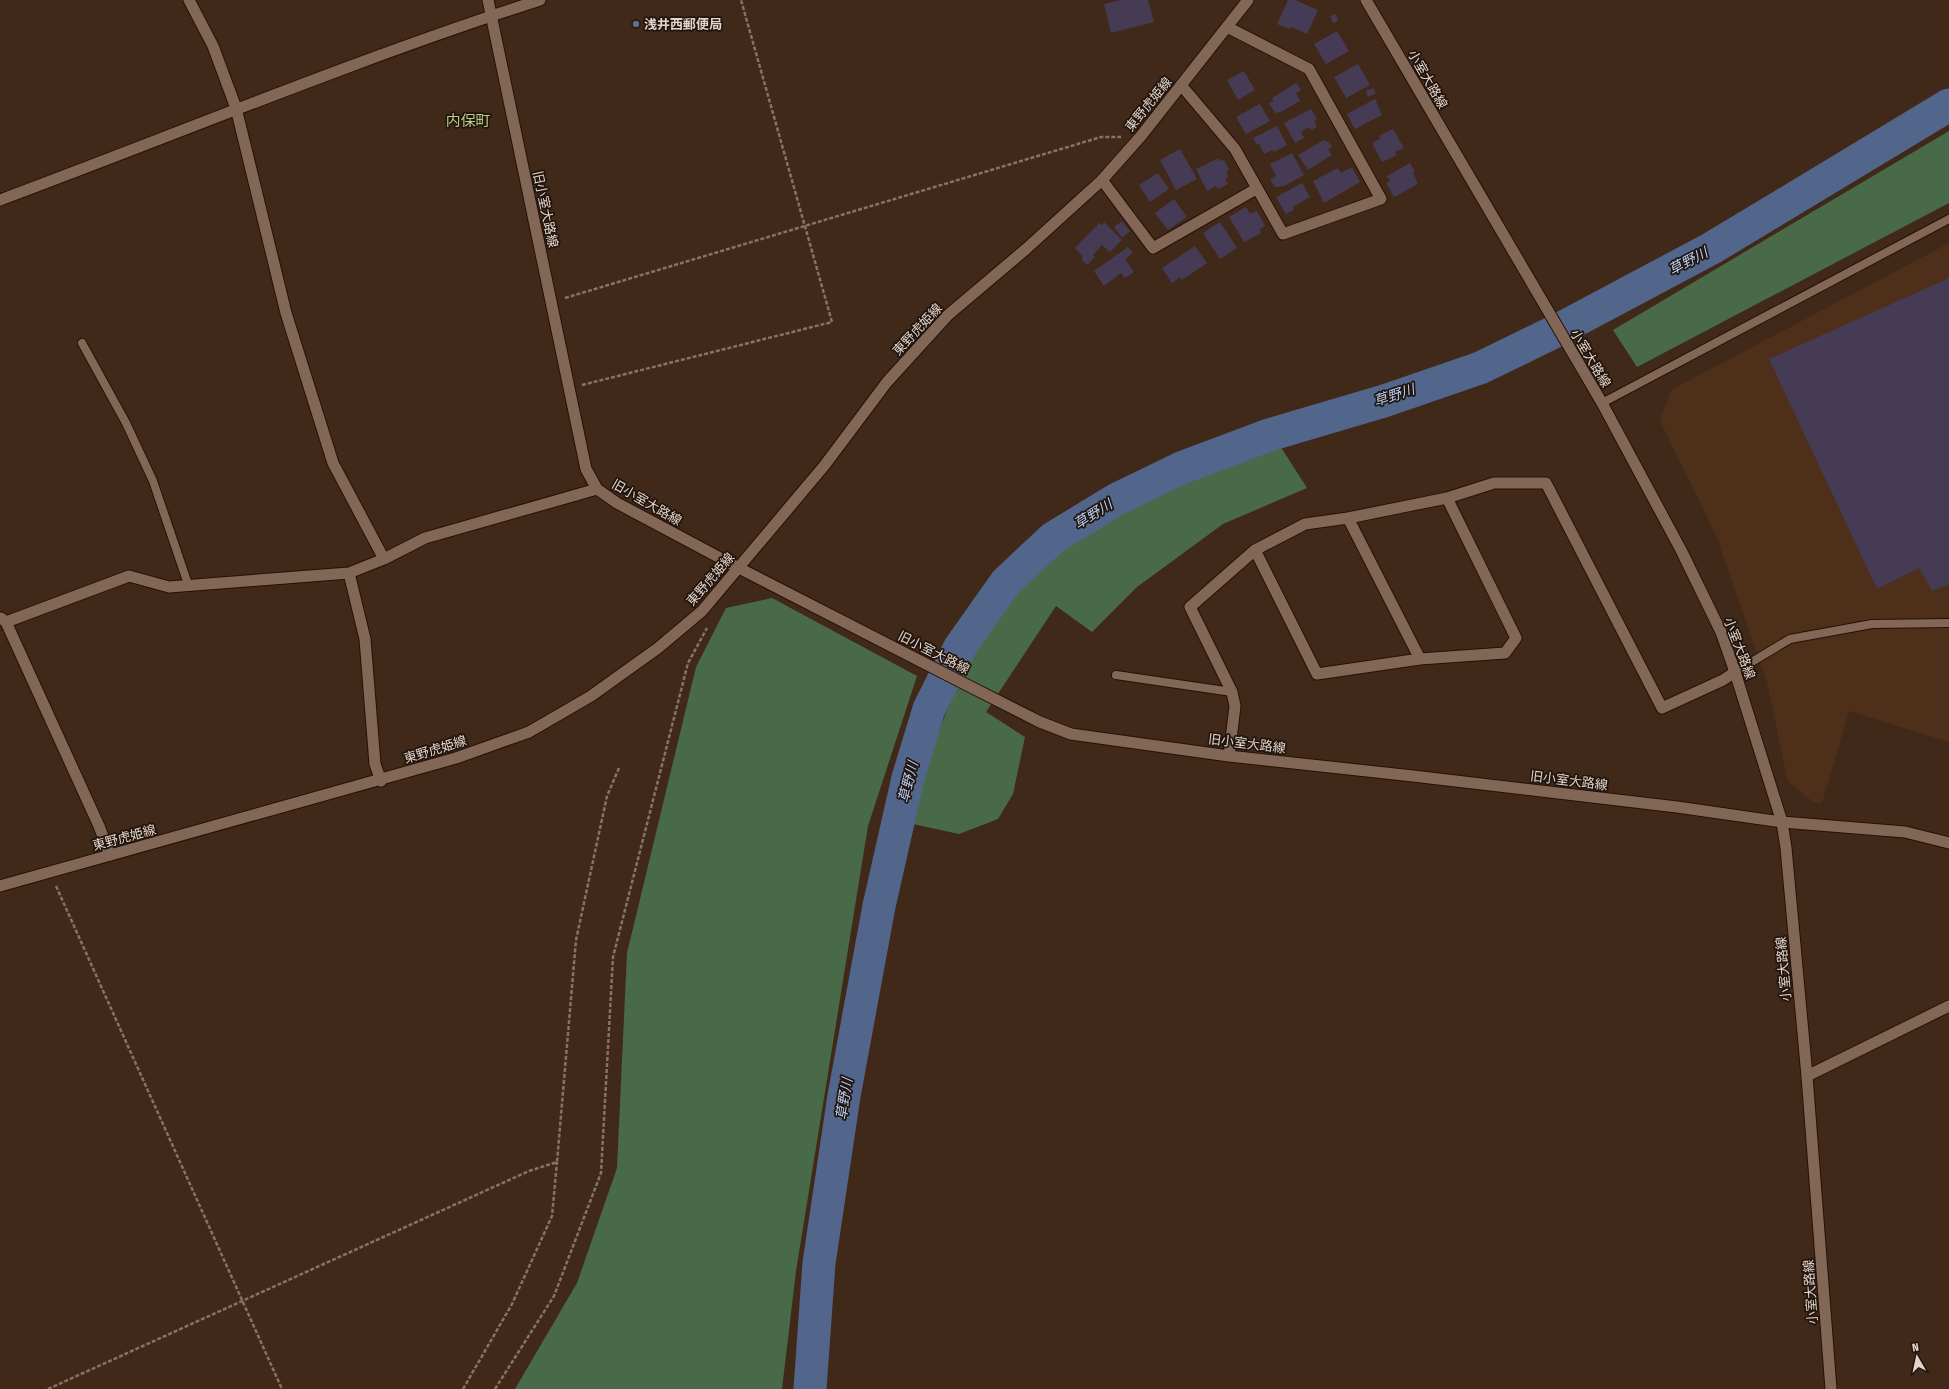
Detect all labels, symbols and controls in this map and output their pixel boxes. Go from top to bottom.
place label: 浅井西郵便局 [644,17,722,32]
marker: 浅井西郵便局 [631,19,641,29]
street label: 小室大路線 [1405,47,1450,111]
street label: 東野虎姫線 [1122,74,1175,134]
district label: 内保町 [445,112,491,130]
street label: 旧小室大路線 [530,169,561,249]
water label: 草野川 [1666,243,1713,279]
street label: 東野虎姫線 [890,300,945,358]
street label: 小室大路線 [1567,327,1614,390]
water label: 草野川 [1372,380,1419,410]
street label: 旧小室大路線 [609,476,684,528]
water label: 草野川 [1071,495,1117,533]
street label: 東野虎姫線 [683,550,737,609]
street label: 小室大路線 [1721,615,1758,681]
street label: 旧小室大路線 [896,628,972,677]
street label: 旧小室大路線 [1207,731,1287,756]
street label: 東野虎姫線 [402,733,468,766]
water label: 草野川 [895,758,922,805]
street label: 旧小室大路線 [1529,768,1609,793]
street label: 東野虎姫線 [91,822,157,853]
street label: 小室大路線 [1773,936,1794,1002]
water label: 草野川 [833,1075,856,1121]
street label: 小室大路線 [1801,1259,1820,1325]
north arrow [1897,1337,1937,1377]
text: N [1911,1341,1920,1355]

